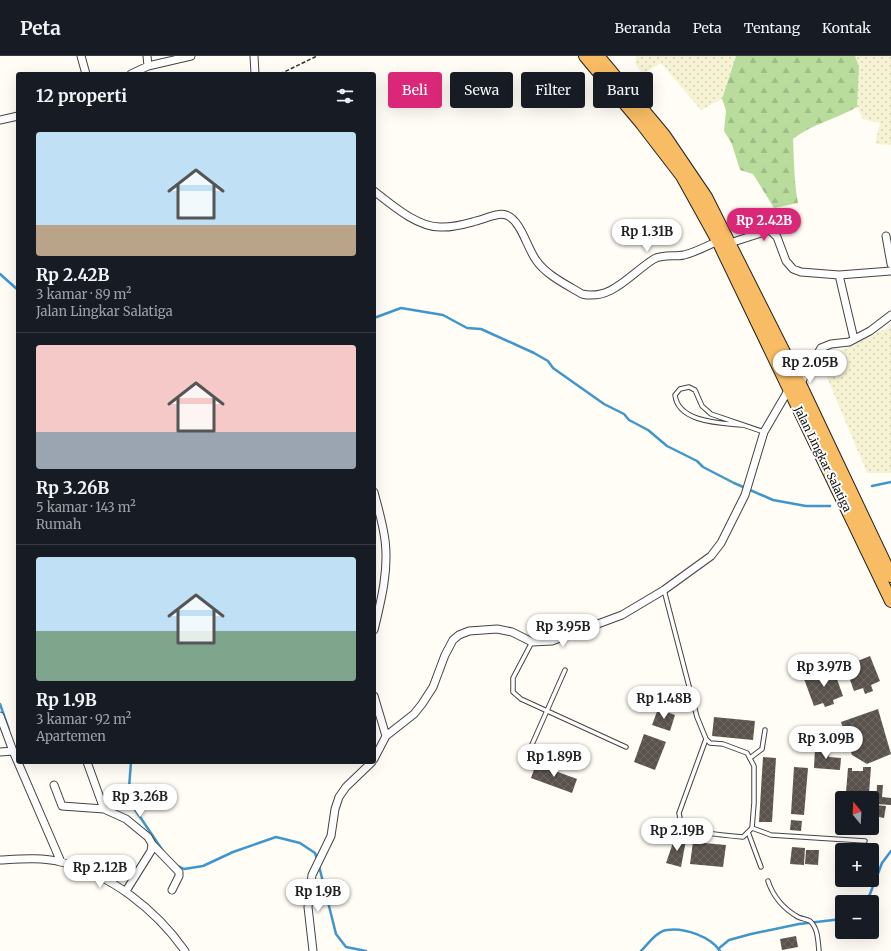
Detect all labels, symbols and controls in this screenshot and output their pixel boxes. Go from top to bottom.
text: Peta [20,16,61,40]
text: Beranda [615,19,671,37]
text: Peta [693,19,722,37]
text: Tentang [744,19,800,37]
text: Kontak [822,19,871,37]
chip: Beli [388,72,442,108]
chip: Sewa [450,72,513,108]
chip: Filter [521,72,585,108]
chip: Baru [593,72,653,108]
text: 12 properti [36,85,127,107]
icon: filters [334,85,356,107]
icon: home [160,158,232,230]
pin: Rp 2.42B [723,208,805,242]
text: Rp 2.42B [736,212,792,229]
pin: Rp 1.31B [606,219,688,253]
text: Rp 1.31B [621,223,673,240]
text: Rp 2.42B [36,264,109,286]
text: 3 kamar · 89 m² [36,286,131,303]
text: Jalan Lingkar Salatiga [36,303,173,320]
pin: Rp 2.05B [769,350,851,384]
text: Rp 2.05B [782,354,838,371]
icon: home [160,371,232,443]
street label: Jalan Lingkar Salatiga [791,403,855,514]
text: Rp 3.26B [36,477,109,499]
text: 5 kamar · 143 m² [36,499,136,516]
text: Rumah [36,516,81,533]
icon: home [160,583,232,655]
pin: Rp 3.95B [522,614,604,648]
text: Rp 3.95B [536,618,590,635]
pin: Rp 3.97B [783,654,865,688]
text: Rp 3.97B [796,658,852,675]
pin: Rp 1.48B [623,686,705,720]
text: Rp 1.9B [36,689,97,711]
text: Rp 1.48B [636,690,692,707]
text: 3 kamar · 92 m² [36,711,131,728]
pin: Rp 3.09B [785,726,867,760]
text: Apartemen [36,728,106,745]
text: Rp 3.09B [798,730,854,747]
pin: Rp 1.89B [513,744,595,778]
text: Rp 1.89B [527,748,581,765]
pin: Rp 3.26B [99,784,181,818]
text: Rp 3.26B [112,788,168,805]
north arrow [835,791,879,835]
map controls [835,791,879,939]
pin: Rp 2.19B [636,818,718,852]
text: Rp 2.19B [650,822,704,839]
button: + [835,843,879,887]
pin: Rp 2.12B [59,855,141,889]
text: Rp 2.12B [73,859,127,876]
pin: Rp 1.9B [281,879,355,913]
text: Rp 1.9B [295,883,341,900]
button: − [835,895,879,939]

